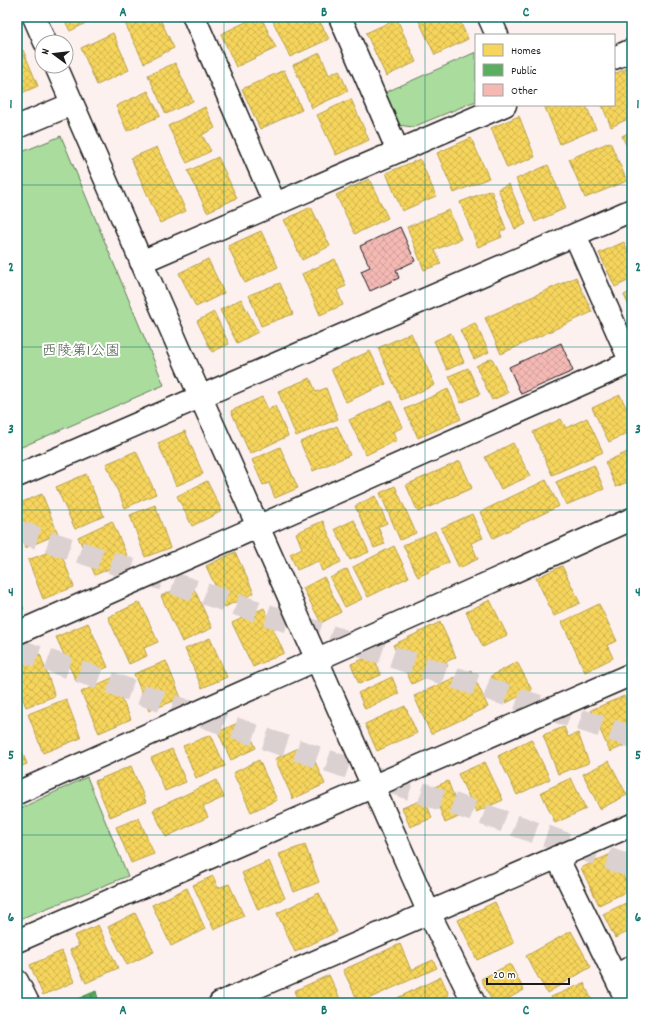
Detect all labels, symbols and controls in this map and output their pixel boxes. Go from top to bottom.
text: A [119,4,127,23]
text: B [321,4,327,23]
text: C [523,4,530,23]
north arrow [34,34,74,74]
legend [475,34,615,106]
text: Homes [511,43,541,60]
text: N [38,47,55,57]
text: Public [511,63,537,80]
text: Other [511,83,538,100]
text: 1 [10,96,13,115]
text: 1 [637,96,640,115]
text: 2 [8,259,14,278]
text: 2 [635,259,641,278]
park label: 西陵第1公園 [42,341,120,363]
text: 3 [8,421,14,440]
text: 3 [635,421,641,440]
text: 4 [8,584,14,603]
text: 4 [635,584,641,603]
text: 5 [8,747,14,766]
text: 5 [635,747,641,766]
text: 6 [8,909,15,928]
text: 6 [635,909,642,928]
scale bar [487,960,569,986]
text: 20 m [493,967,516,984]
text: A [119,1002,127,1020]
text: B [321,1002,327,1020]
text: C [523,1002,530,1020]

